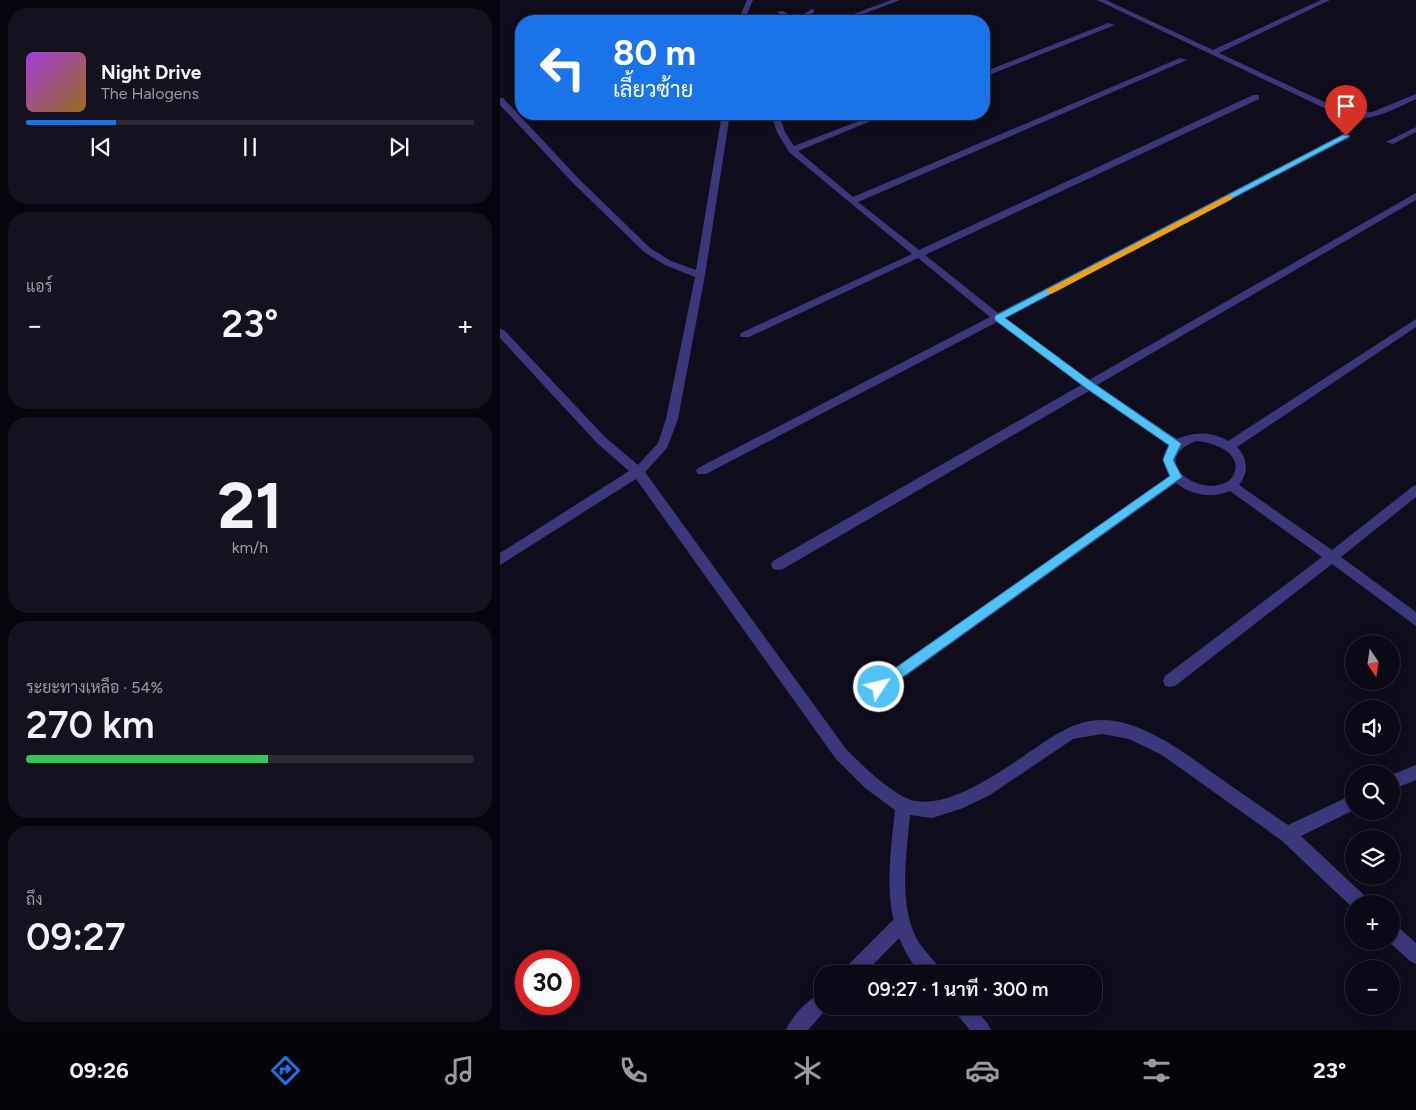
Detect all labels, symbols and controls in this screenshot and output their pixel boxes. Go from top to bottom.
text: 80 m [613,32,696,74]
icon: left [530,35,595,100]
text: Night Drive [101,61,201,84]
text: เลี้ยวซ้าย [613,76,693,103]
text: The Halogens [101,84,199,103]
pin [1325,85,1367,136]
icon: arrive [1332,92,1360,120]
icon: previous [87,133,115,161]
icon: pause [236,133,264,161]
icon: next [385,133,413,161]
text: แอร์ [26,277,52,296]
text: 23° [222,301,278,347]
text: − [26,308,43,342]
text: + [457,308,474,342]
text: 21 [217,466,283,544]
text: km/h [232,538,268,557]
north arrow [1345,635,1400,690]
map controls [1345,635,1400,1015]
position arrow [852,660,904,712]
text: ระยะทางเหลือ · 54% [26,678,163,697]
button: sound [1345,700,1400,755]
text: 270 km [26,702,155,748]
button: search [1345,765,1400,820]
button: layers [1345,830,1400,885]
text: ถึง [26,890,43,909]
button: + [1345,895,1400,950]
text: 09:27 [26,914,126,960]
speed limit sign: 30 [515,950,580,1015]
button: − [1345,960,1400,1015]
text: 09:27 · 1 นาที · 300 m [868,978,1048,1001]
icon: directions [268,1053,303,1088]
icon: music [442,1053,477,1088]
icon: phone [616,1053,651,1088]
icon: climate [790,1053,825,1088]
icon: car [965,1053,1000,1088]
icon: filters [1139,1053,1174,1088]
text: 09:26 [70,1057,129,1084]
text: 23° [1313,1057,1346,1084]

